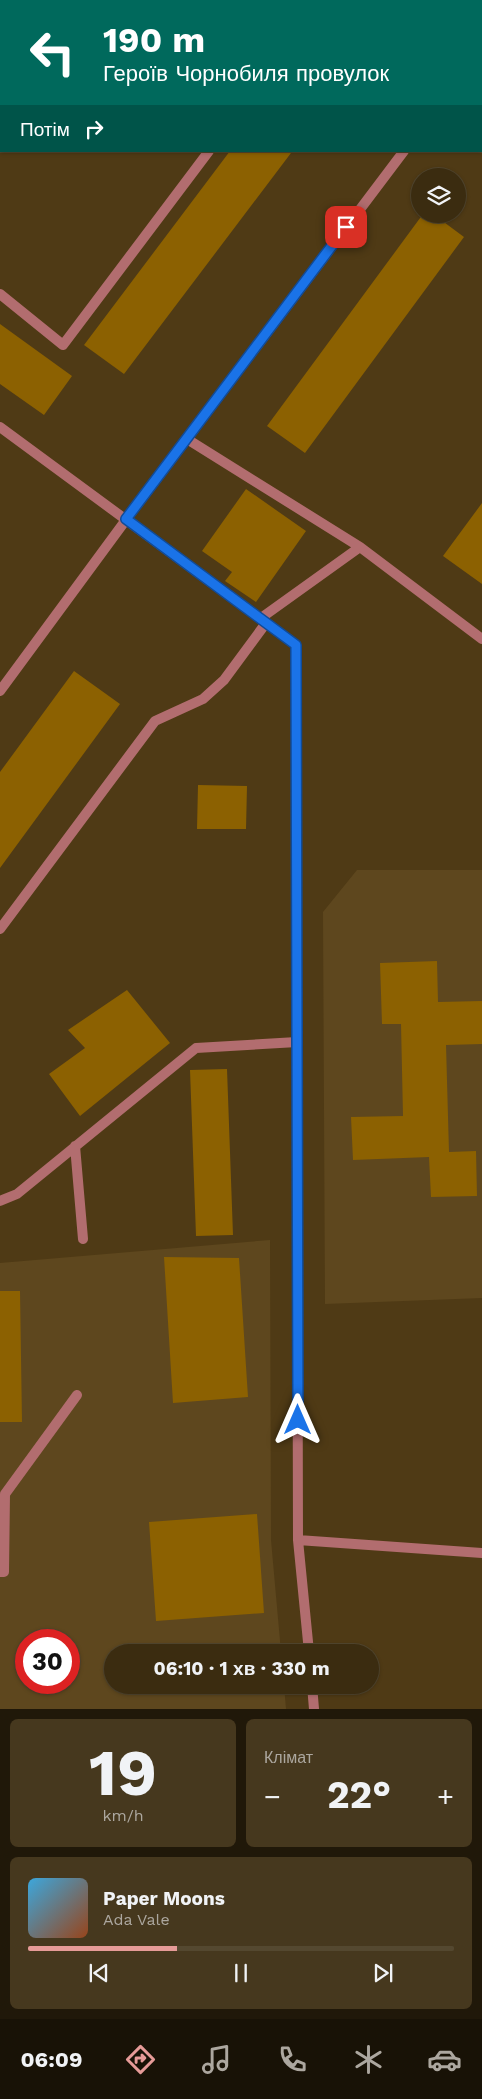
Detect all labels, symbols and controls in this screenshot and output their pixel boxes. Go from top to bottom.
text: 190 m [103,19,205,61]
icon: left [20,20,85,85]
text: Героїв Чорнобиля провулок [103,61,389,86]
icon: right [80,115,108,143]
text: Потім [20,118,70,141]
map controls [411,168,466,223]
button: layers [411,168,466,223]
pin [325,206,367,248]
icon: arrive [332,213,360,241]
position arrow [271,1393,323,1445]
speed limit sign: 30 [15,1629,80,1694]
text: 06:10 · 1 хв · 330 m [153,1657,330,1680]
text: 19 [89,1735,157,1811]
text: Клімат [264,1748,313,1767]
text: 22° [327,1773,391,1817]
text: − [264,1780,281,1813]
text: + [437,1780,454,1813]
text: km/h [102,1806,144,1825]
text: Paper Moons [103,1887,225,1910]
text: Ada Vale [103,1910,170,1929]
icon: previous [85,1959,113,1987]
icon: pause [227,1959,255,1987]
icon: next [369,1959,397,1987]
icon: directions [123,2042,158,2077]
icon: music [199,2042,234,2077]
icon: phone [275,2042,310,2077]
icon: climate [351,2042,386,2077]
icon: car [427,2042,462,2077]
text: 06:09 [20,2047,83,2072]

